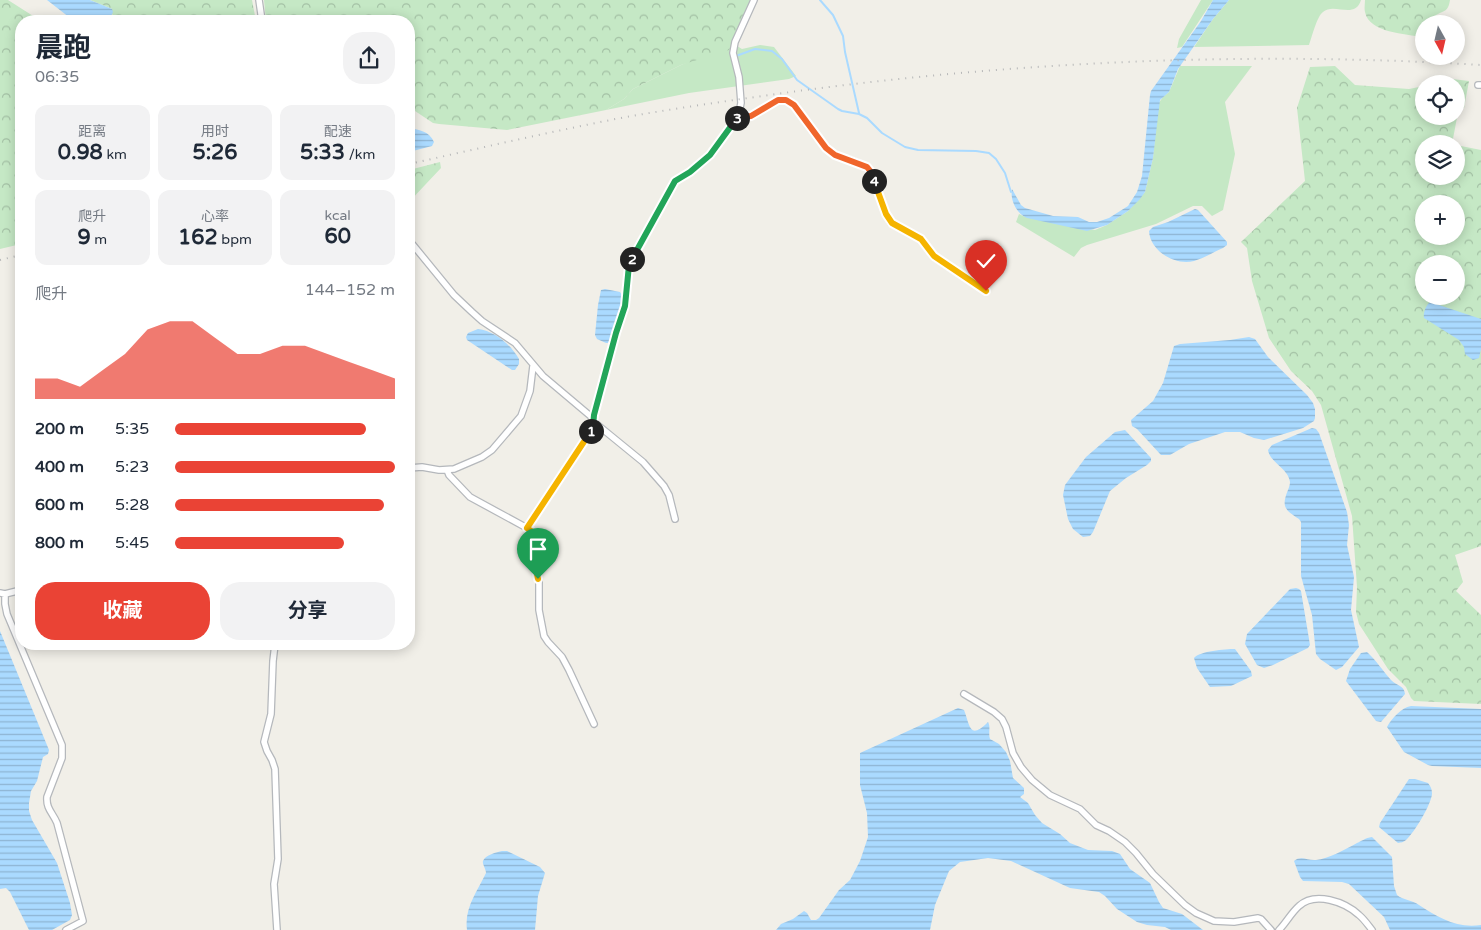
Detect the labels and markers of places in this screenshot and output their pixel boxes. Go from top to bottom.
pin: 3 [724,106,750,130]
pin: 4 [862,168,886,194]
pin [965,240,1007,291]
pin: 2 [620,246,644,272]
pin: 1 [578,418,604,444]
pin [517,528,559,579]

